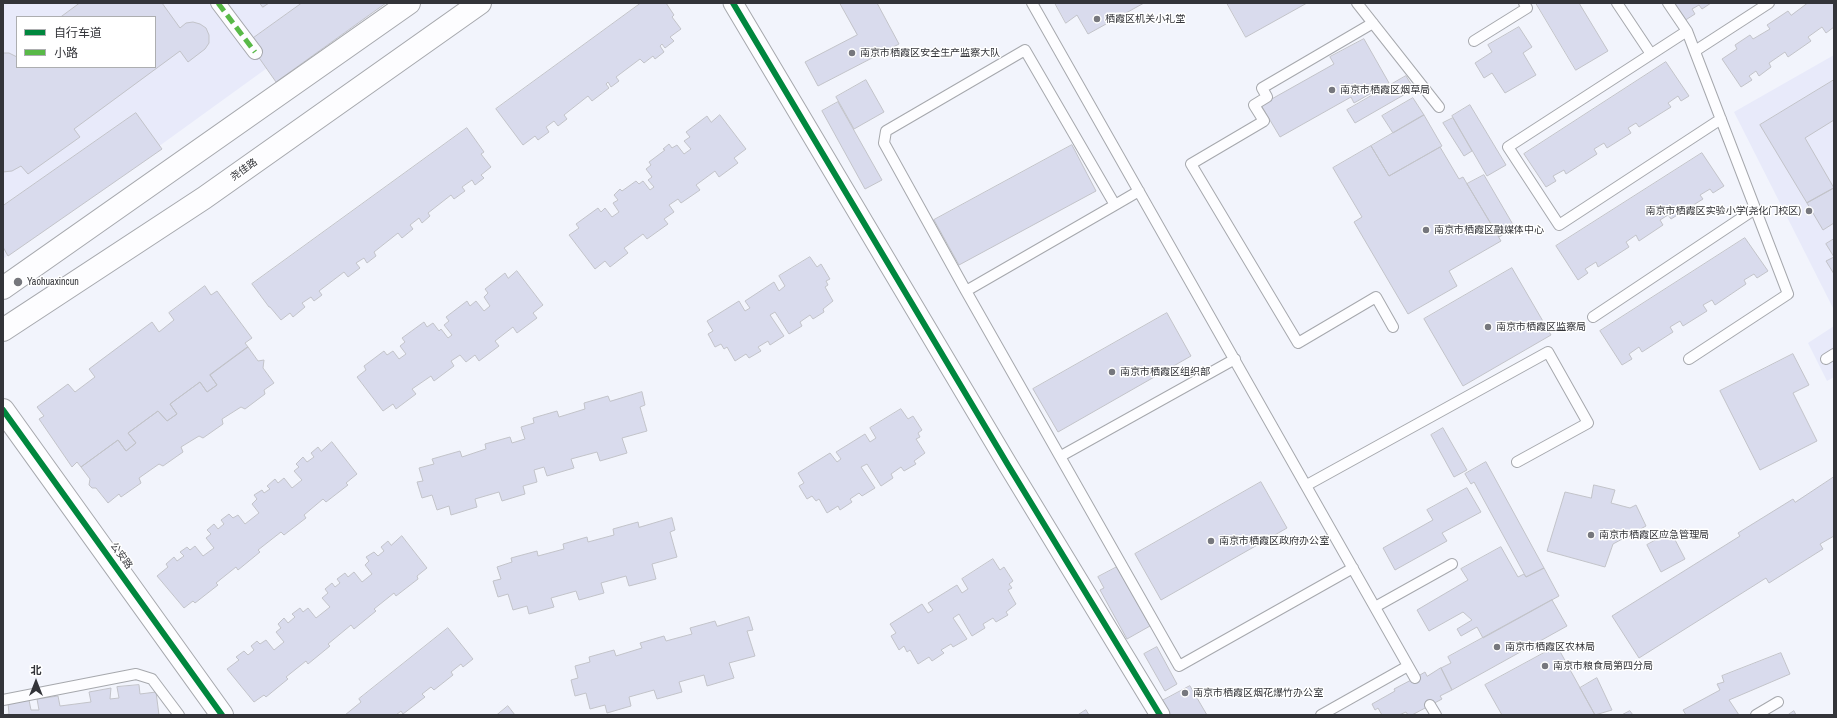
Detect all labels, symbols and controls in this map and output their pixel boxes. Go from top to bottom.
place label: 栖霞区机关小礼堂 [1105,13,1185,25]
marker: 栖霞区机关小礼堂 [1092,14,1102,24]
legend [16,16,156,68]
text: 自行车道 [54,25,102,41]
text: 小路 [54,45,78,61]
place label: 南京市栖霞区安全生产监察大队 [860,47,1000,59]
marker: 南京市栖霞区安全生产监察大队 [847,48,857,58]
place label: 南京市栖霞区烟草局 [1340,84,1430,96]
marker: 南京市栖霞区烟草局 [1327,85,1337,95]
street label: 尧佳路 [228,156,260,184]
place label: 南京市栖霞区实验小学(尧化门校区) [1646,205,1801,217]
marker: 南京市栖霞区实验小学(尧化门校区) [1804,206,1814,216]
place label: 南京市栖霞区融媒体中心 [1434,224,1544,236]
marker: 南京市栖霞区融媒体中心 [1421,225,1431,235]
marker: Yaohuaxincun [12,276,24,288]
place label: Yaohuaxincun [27,276,79,288]
place label: 南京市栖霞区监察局 [1496,321,1586,333]
marker: 南京市栖霞区监察局 [1483,322,1493,332]
place label: 南京市栖霞区组织部 [1120,366,1210,378]
marker: 南京市栖霞区组织部 [1107,367,1117,377]
place label: 南京市栖霞区应急管理局 [1599,529,1709,541]
marker: 南京市栖霞区应急管理局 [1586,530,1596,540]
place label: 南京市栖霞区政府办公室 [1219,535,1329,547]
marker: 南京市栖霞区政府办公室 [1206,536,1216,546]
street label: 公安路 [107,540,135,572]
place label: 南京市栖霞区农林局 [1505,641,1595,653]
marker: 南京市栖霞区农林局 [1492,642,1502,652]
place label: 南京市粮食局第四分局 [1553,660,1653,672]
marker: 南京市粮食局第四分局 [1540,661,1550,671]
north arrow [16,662,56,702]
text: 北 [31,663,42,677]
place label: 南京市栖霞区烟花爆竹办公室 [1193,687,1323,699]
marker: 南京市栖霞区烟花爆竹办公室 [1180,688,1190,698]

